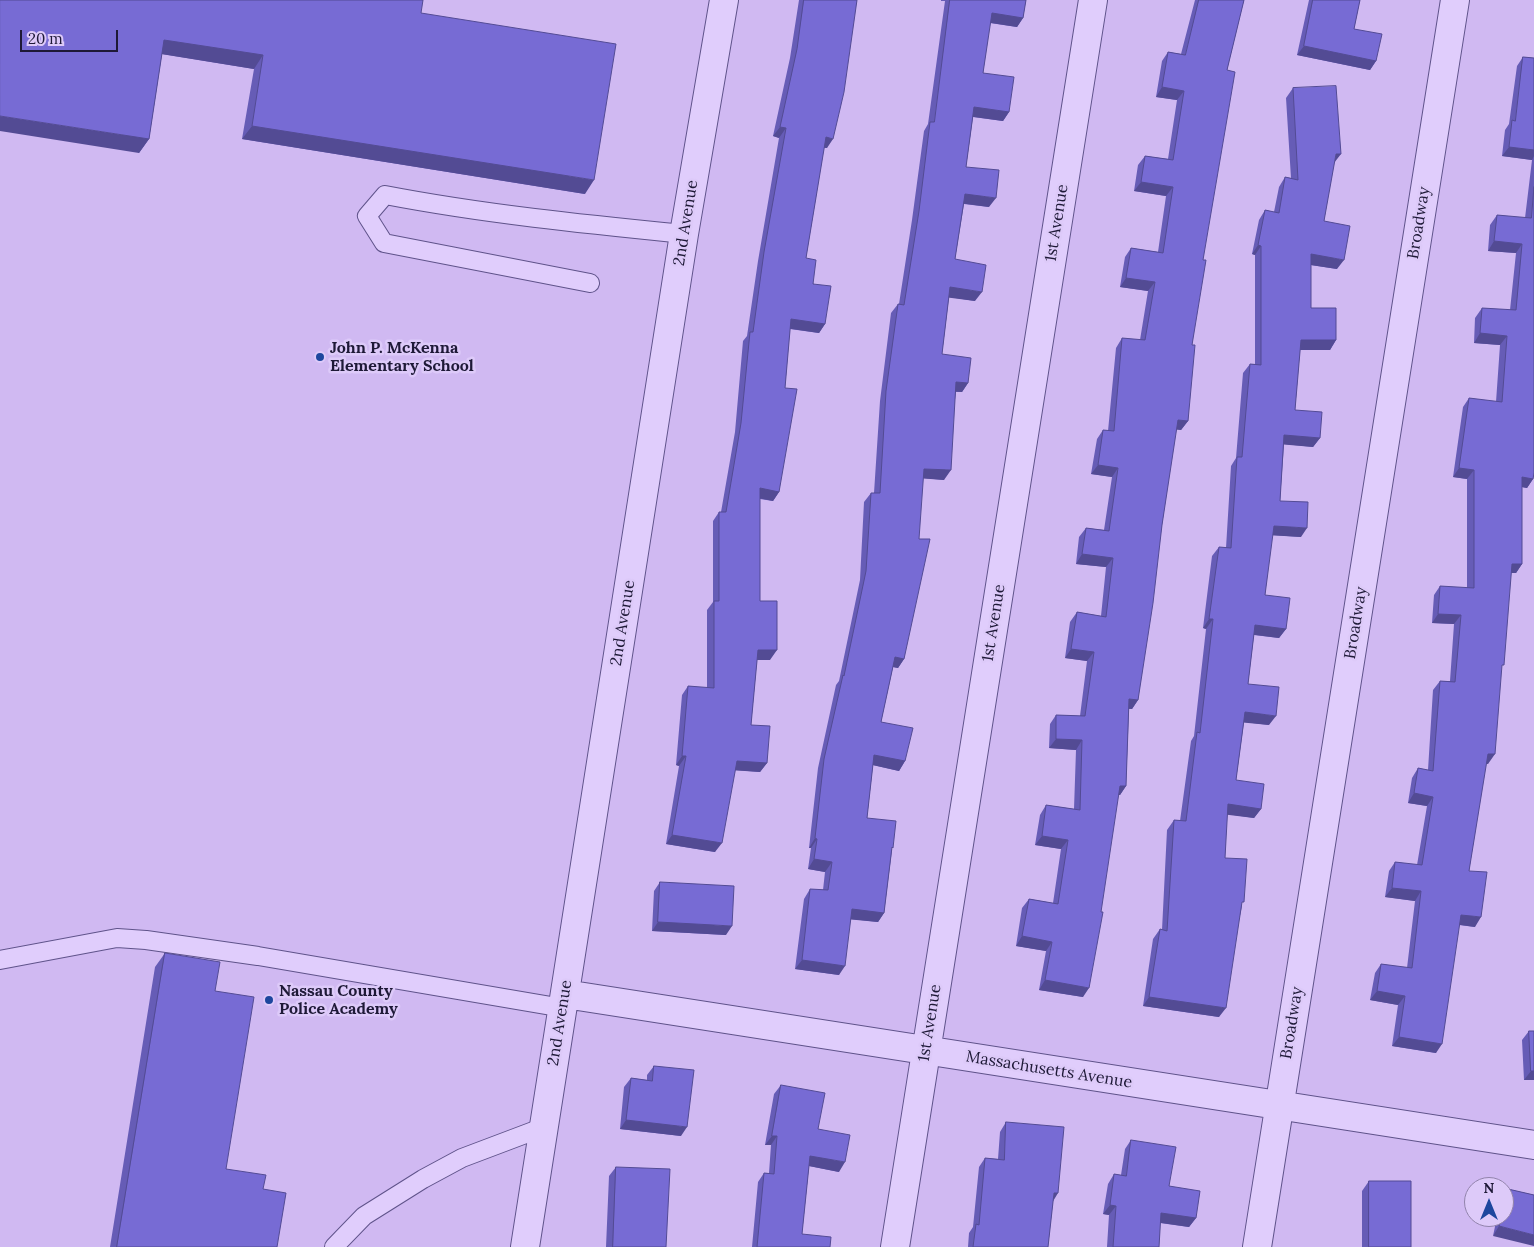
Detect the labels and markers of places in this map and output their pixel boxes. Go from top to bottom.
place label: John P. McKenna Elementary School [330,338,474,376]
marker: John P. McKenna Elementary School [314,351,326,363]
place label: Nassau County Police Academy [279,981,398,1019]
marker: Nassau County Police Academy [263,994,275,1006]

